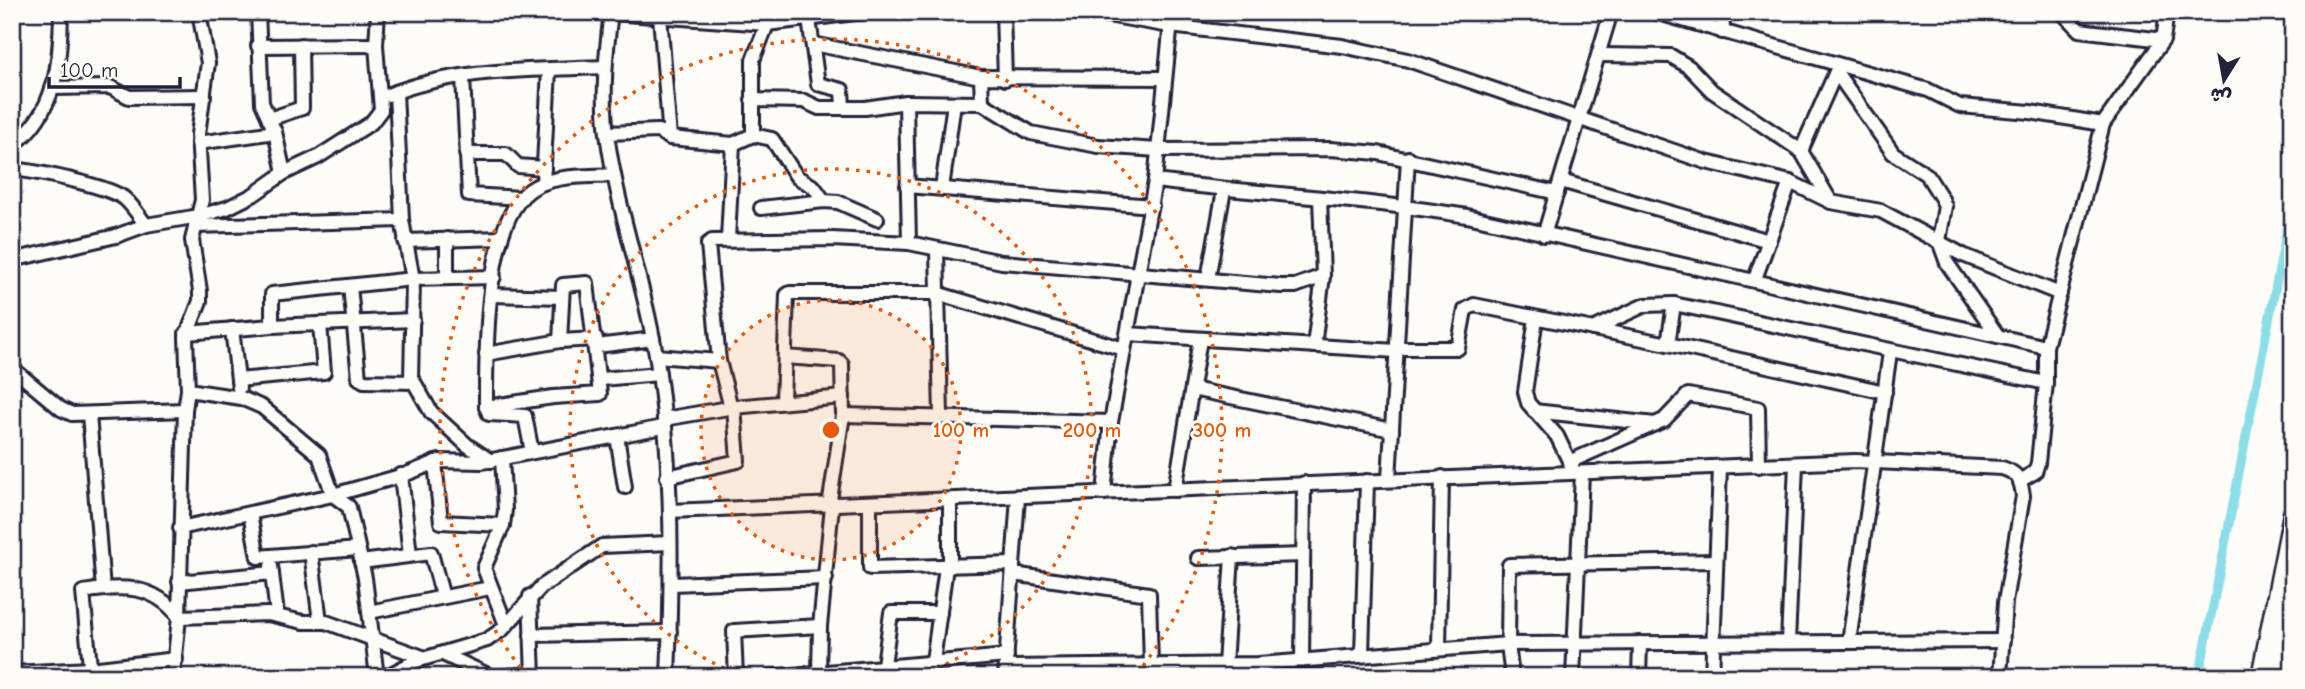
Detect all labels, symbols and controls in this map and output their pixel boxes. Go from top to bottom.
scale bar [49,46,180,90]
north arrow [2190,46,2260,116]
text: 100 m [60,58,118,82]
text: ش [2208,83,2233,108]
centre of rings [819,418,843,442]
text: 100 m [933,418,989,442]
text: 200 m [1063,418,1121,442]
text: 300 m [1193,418,1251,442]

